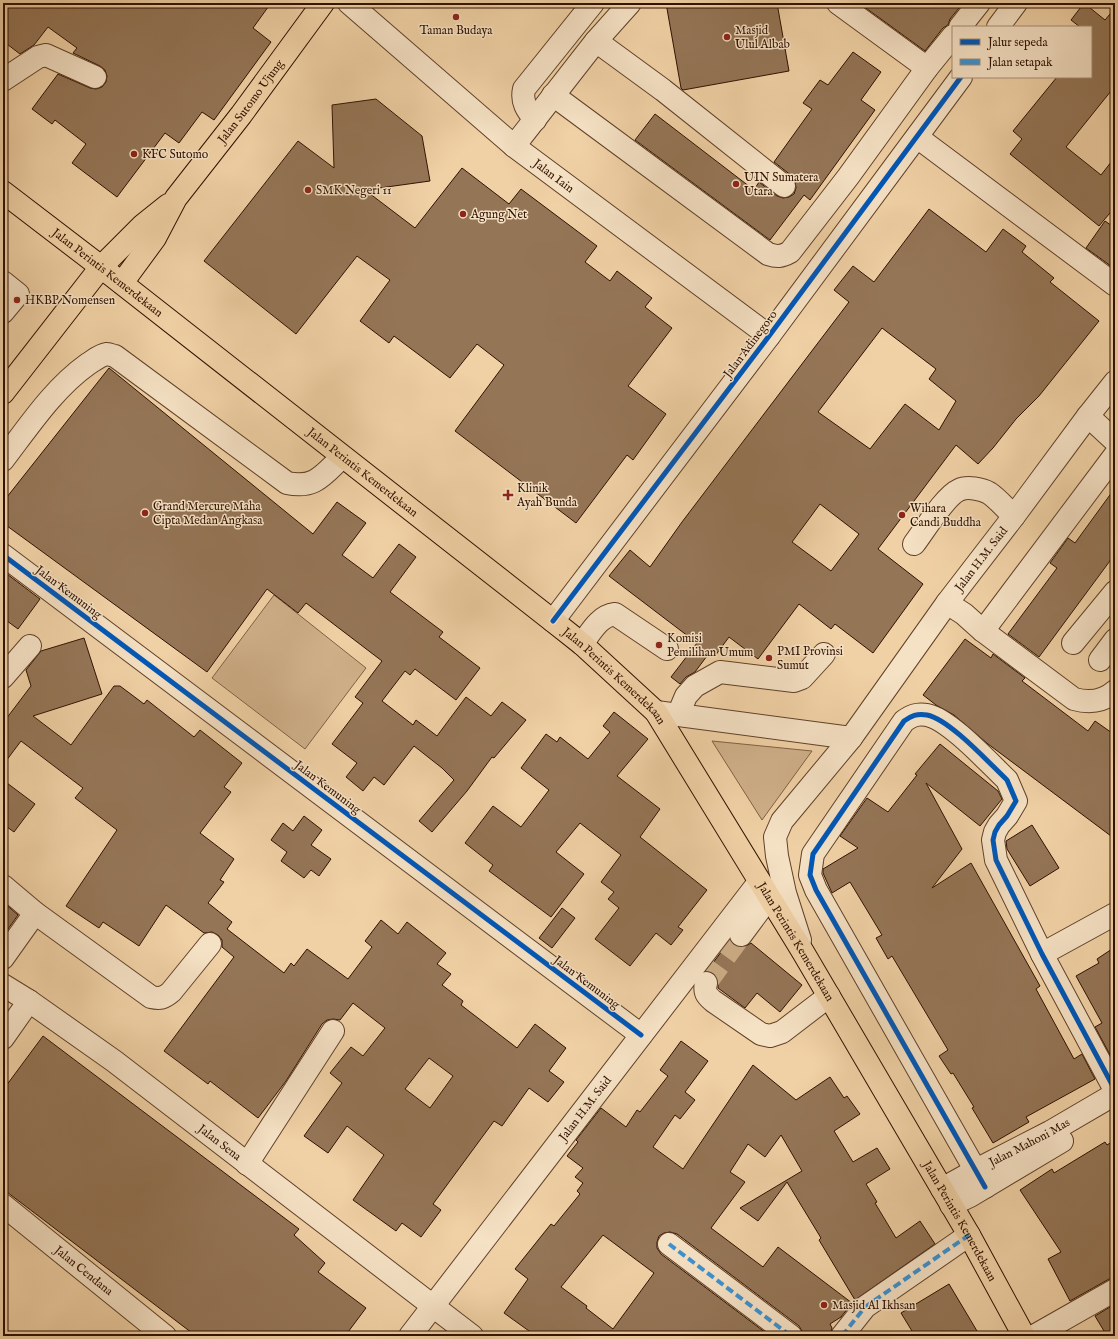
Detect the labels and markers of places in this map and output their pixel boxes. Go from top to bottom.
marker: Taman Budaya [451,12,461,22]
place label: Taman Budaya [419,23,493,38]
place label: Masjid Ulul Albab [735,23,790,52]
marker: Masjid Ulul Albab [722,32,732,42]
place label: KFC Sutomo [142,147,209,162]
marker: KFC Sutomo [129,149,139,159]
place label: UIN Sumatera Utara [744,170,819,199]
marker: UIN Sumatera Utara [731,179,741,189]
place label: SMK Negeri 11 [316,183,392,198]
marker: SMK Negeri 11 [303,185,313,195]
place label: Agung Net [470,207,527,222]
marker: Agung Net [458,209,468,219]
place label: HKBP Nomensen [25,293,116,308]
marker: HKBP Nomensen [12,295,22,305]
place label: Klinik Ayah Bunda [516,481,578,510]
marker: Klinik Ayah Bunda [502,489,514,501]
place label: Grand Mercure Maha Cipta Medan Angkasa [153,499,263,529]
place label: Wihara Candi Buddha [910,501,982,530]
marker: Grand Mercure Maha Cipta Medan Angkasa [140,508,150,518]
marker: Wihara Candi Buddha [897,510,907,520]
place label: Komisi Pemilihan Umum [667,631,753,660]
marker: Komisi Pemilihan Umum [654,640,664,650]
place label: PMI Provinsi Sumut [777,644,843,673]
marker: PMI Provinsi Sumut [764,653,774,663]
place label: Masjid Al Ikhsan [832,1298,916,1313]
marker: Masjid Al Ikhsan [819,1300,829,1310]

